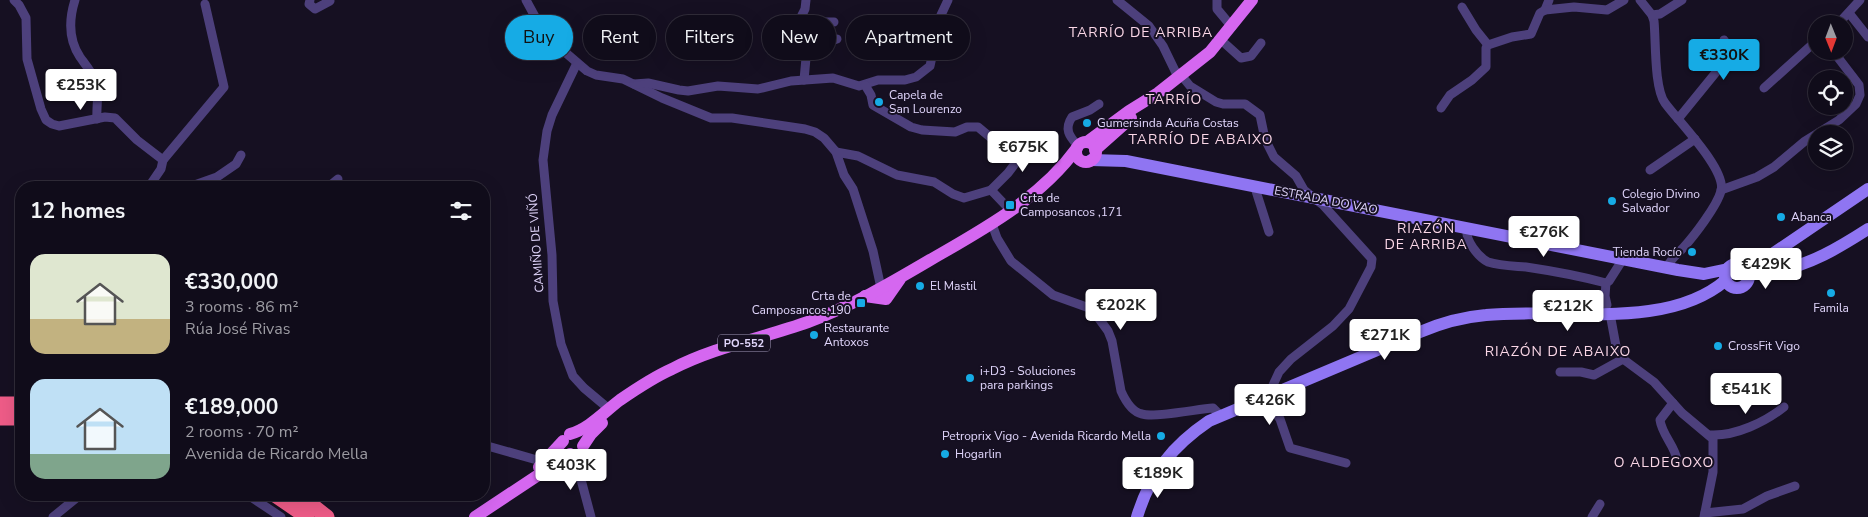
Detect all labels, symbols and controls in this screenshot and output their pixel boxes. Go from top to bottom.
chip: Buy [505,15,573,60]
chip: Rent [583,15,656,60]
chip: Filters [666,15,752,60]
chip: New [762,15,836,60]
chip: Apartment [846,15,970,60]
north arrow [1808,15,1852,60]
map controls [1808,15,1853,170]
district label: TARRÍO DE ARRIBA [1069,23,1213,42]
pin: €330K [1689,38,1759,81]
text: €330K [1699,44,1749,66]
pin: €253K [46,68,116,111]
button: locate [1808,70,1853,115]
text: €253K [56,74,106,96]
place label: Capela de San Lourenzo [889,87,962,117]
district label: TARRÍO [1146,90,1202,109]
marker: Capela de San Lourenzo [873,96,885,108]
place label: Gumersinda Acuña Costas [1097,115,1239,131]
marker: Gumersinda Acuña Costas [1081,117,1093,129]
button: layers [1808,125,1853,170]
pin: €675K [988,130,1058,173]
district label: TARRÍO DE ABAIXO [1128,130,1274,149]
text: €675K [998,136,1048,158]
street label: ESTRADA DO VAO [1273,182,1379,218]
place label: Colegio Divino Salvador [1622,186,1700,216]
place label: Crta de Camposancos ,171 [1020,190,1122,220]
street label: CAMIÑO DE VIÑÓ [525,193,547,293]
marker: Colegio Divino Salvador [1606,195,1618,207]
text: 12 homes [30,197,125,225]
icon: filters [447,197,475,225]
marker: Crta de Camposancos ,171 [1004,199,1016,211]
place label: Abanca [1791,209,1832,225]
marker: Abanca [1775,211,1787,223]
pin: €276K [1509,216,1579,258]
district label: RIAZÓN DE ARRIBA [1384,219,1468,254]
text: €276K [1519,221,1569,243]
place label: Tienda Rocío [1613,244,1682,260]
marker: Tienda Rocío [1686,246,1698,258]
pin: €429K [1731,248,1801,290]
text: €429K [1741,253,1791,275]
text: €330,000 [185,268,278,296]
icon: home [70,274,130,334]
place label: El Mastil [930,278,977,294]
marker: El Mastil [914,280,926,292]
marker: Famila [1825,287,1837,299]
place label: Crta de Camposancos,190 [752,288,851,318]
pin: €202K [1086,288,1156,331]
pin: €212K [1533,290,1603,332]
text: €202K [1096,294,1146,316]
text: €212K [1543,295,1593,317]
text: 3 rooms · 86 m² [185,296,298,318]
marker: Crta de Camposancos,190 [855,297,867,309]
place label: Famila [1813,300,1849,316]
text: Rúa José Rivas [185,318,290,340]
pin: €271K [1350,318,1420,361]
place label: Restaurante Antoxos [824,320,889,350]
text: €271K [1360,324,1410,346]
marker: Restaurante Antoxos [808,329,820,341]
road number: PO-552 [718,334,770,352]
place label: CrossFit Vigo [1728,338,1800,354]
marker: CrossFit Vigo [1712,340,1724,352]
district label: RIAZÓN DE ABAIXO [1485,342,1631,361]
place label: i+D3 - Soluciones para parkings [980,363,1076,393]
marker: i+D3 - Soluciones para parkings [964,372,976,384]
pin: €541K [1711,372,1781,415]
text: €541K [1721,378,1771,400]
pin: €426K [1235,384,1305,426]
text: €426K [1245,389,1295,411]
text: €189,000 [185,393,278,421]
icon: home [70,399,130,459]
text: 2 rooms · 70 m² [185,421,298,443]
place label: Petroprix Vigo - Avenida Ricardo Mella [942,428,1151,444]
marker: Petroprix Vigo - Avenida Ricardo Mella [1155,430,1167,442]
text: Avenida de Ricardo Mella [185,443,368,465]
place label: Hogarlin [955,446,1002,462]
pin: €403K [536,448,606,491]
marker: Hogarlin [939,448,951,460]
district label: O ALDEGOXO [1614,453,1714,472]
text: €403K [546,454,596,476]
pin: €189K [1123,456,1193,499]
text: €189K [1133,462,1183,484]

